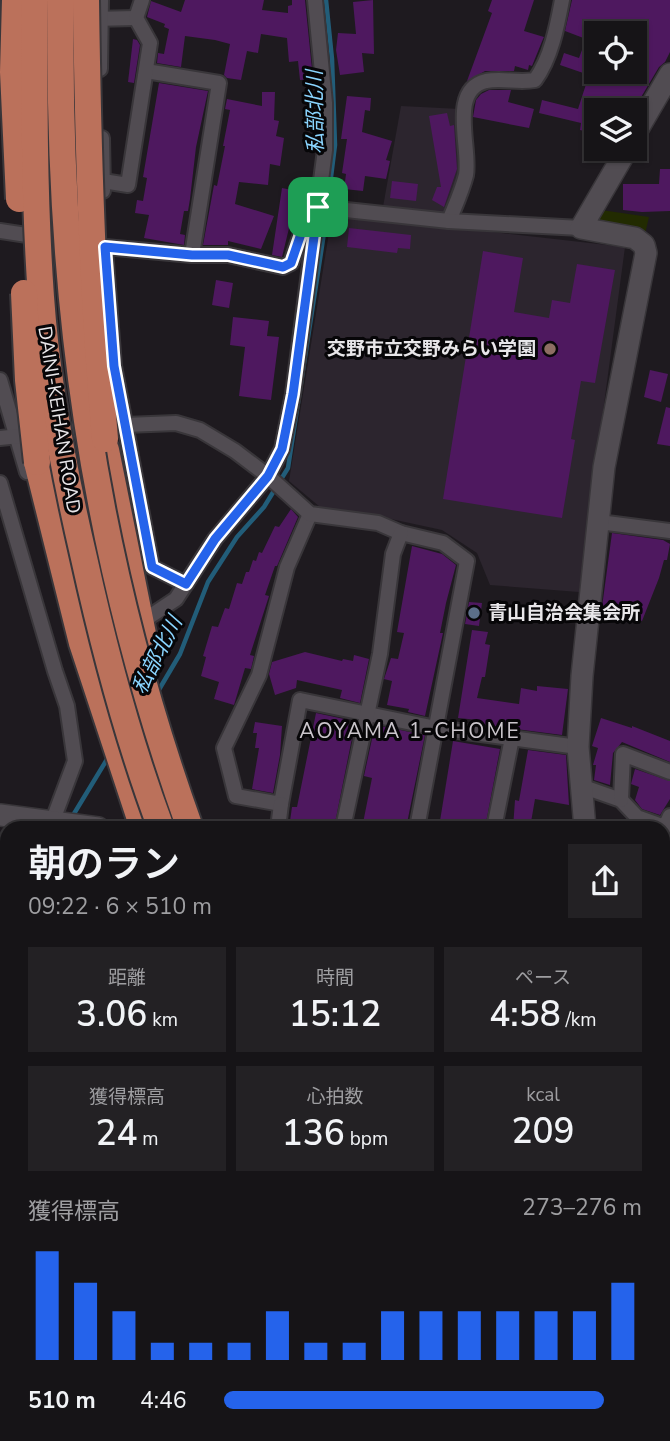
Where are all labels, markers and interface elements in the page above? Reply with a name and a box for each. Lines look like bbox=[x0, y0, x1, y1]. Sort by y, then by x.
map controls bbox=[584, 21, 647, 161]
button: locate bbox=[584, 21, 647, 84]
water label: 私部北川 bbox=[300, 68, 330, 154]
button: layers bbox=[584, 98, 647, 161]
pin bbox=[288, 177, 348, 237]
icon: arrive bbox=[299, 188, 337, 226]
street label: DAINI-KEIHAN ROAD bbox=[31, 324, 87, 516]
place label: 交野市立交野みらい学園 bbox=[327, 336, 536, 362]
marker: 交野市立交野みらい学園 bbox=[542, 341, 558, 357]
place label: 青山自治会集会所 bbox=[488, 600, 640, 626]
marker: 青山自治会集会所 bbox=[466, 605, 482, 621]
water label: 私部北川 bbox=[125, 609, 189, 699]
district label: AOYAMA 1-CHOME bbox=[299, 717, 521, 745]
text: 朝のラン bbox=[28, 839, 180, 890]
button: share bbox=[568, 844, 642, 918]
text: 09:22 · 6 × 510 m bbox=[28, 891, 212, 922]
text: 距離 bbox=[108, 965, 146, 991]
text: 時間 bbox=[316, 965, 354, 991]
text: ペース bbox=[515, 965, 571, 991]
text: 3.06 bbox=[76, 991, 147, 1038]
text: 15:12 bbox=[289, 991, 381, 1038]
text: 4:58 bbox=[489, 991, 561, 1038]
text: km bbox=[147, 1007, 178, 1033]
text: /km bbox=[561, 1007, 597, 1033]
text: kcal bbox=[526, 1082, 560, 1108]
text: 獲得標高 bbox=[89, 1084, 165, 1110]
text: 心拍数 bbox=[306, 1084, 364, 1110]
text: 209 bbox=[511, 1108, 575, 1155]
text: 24 bbox=[95, 1110, 137, 1157]
text: 136 bbox=[282, 1110, 345, 1157]
text: m bbox=[137, 1126, 159, 1152]
text: bpm bbox=[345, 1126, 388, 1152]
text: 273–276 m bbox=[522, 1192, 642, 1223]
text: 獲得標高 bbox=[28, 1196, 120, 1227]
text: 510 m bbox=[28, 1385, 96, 1416]
text: 4:46 bbox=[140, 1385, 187, 1416]

